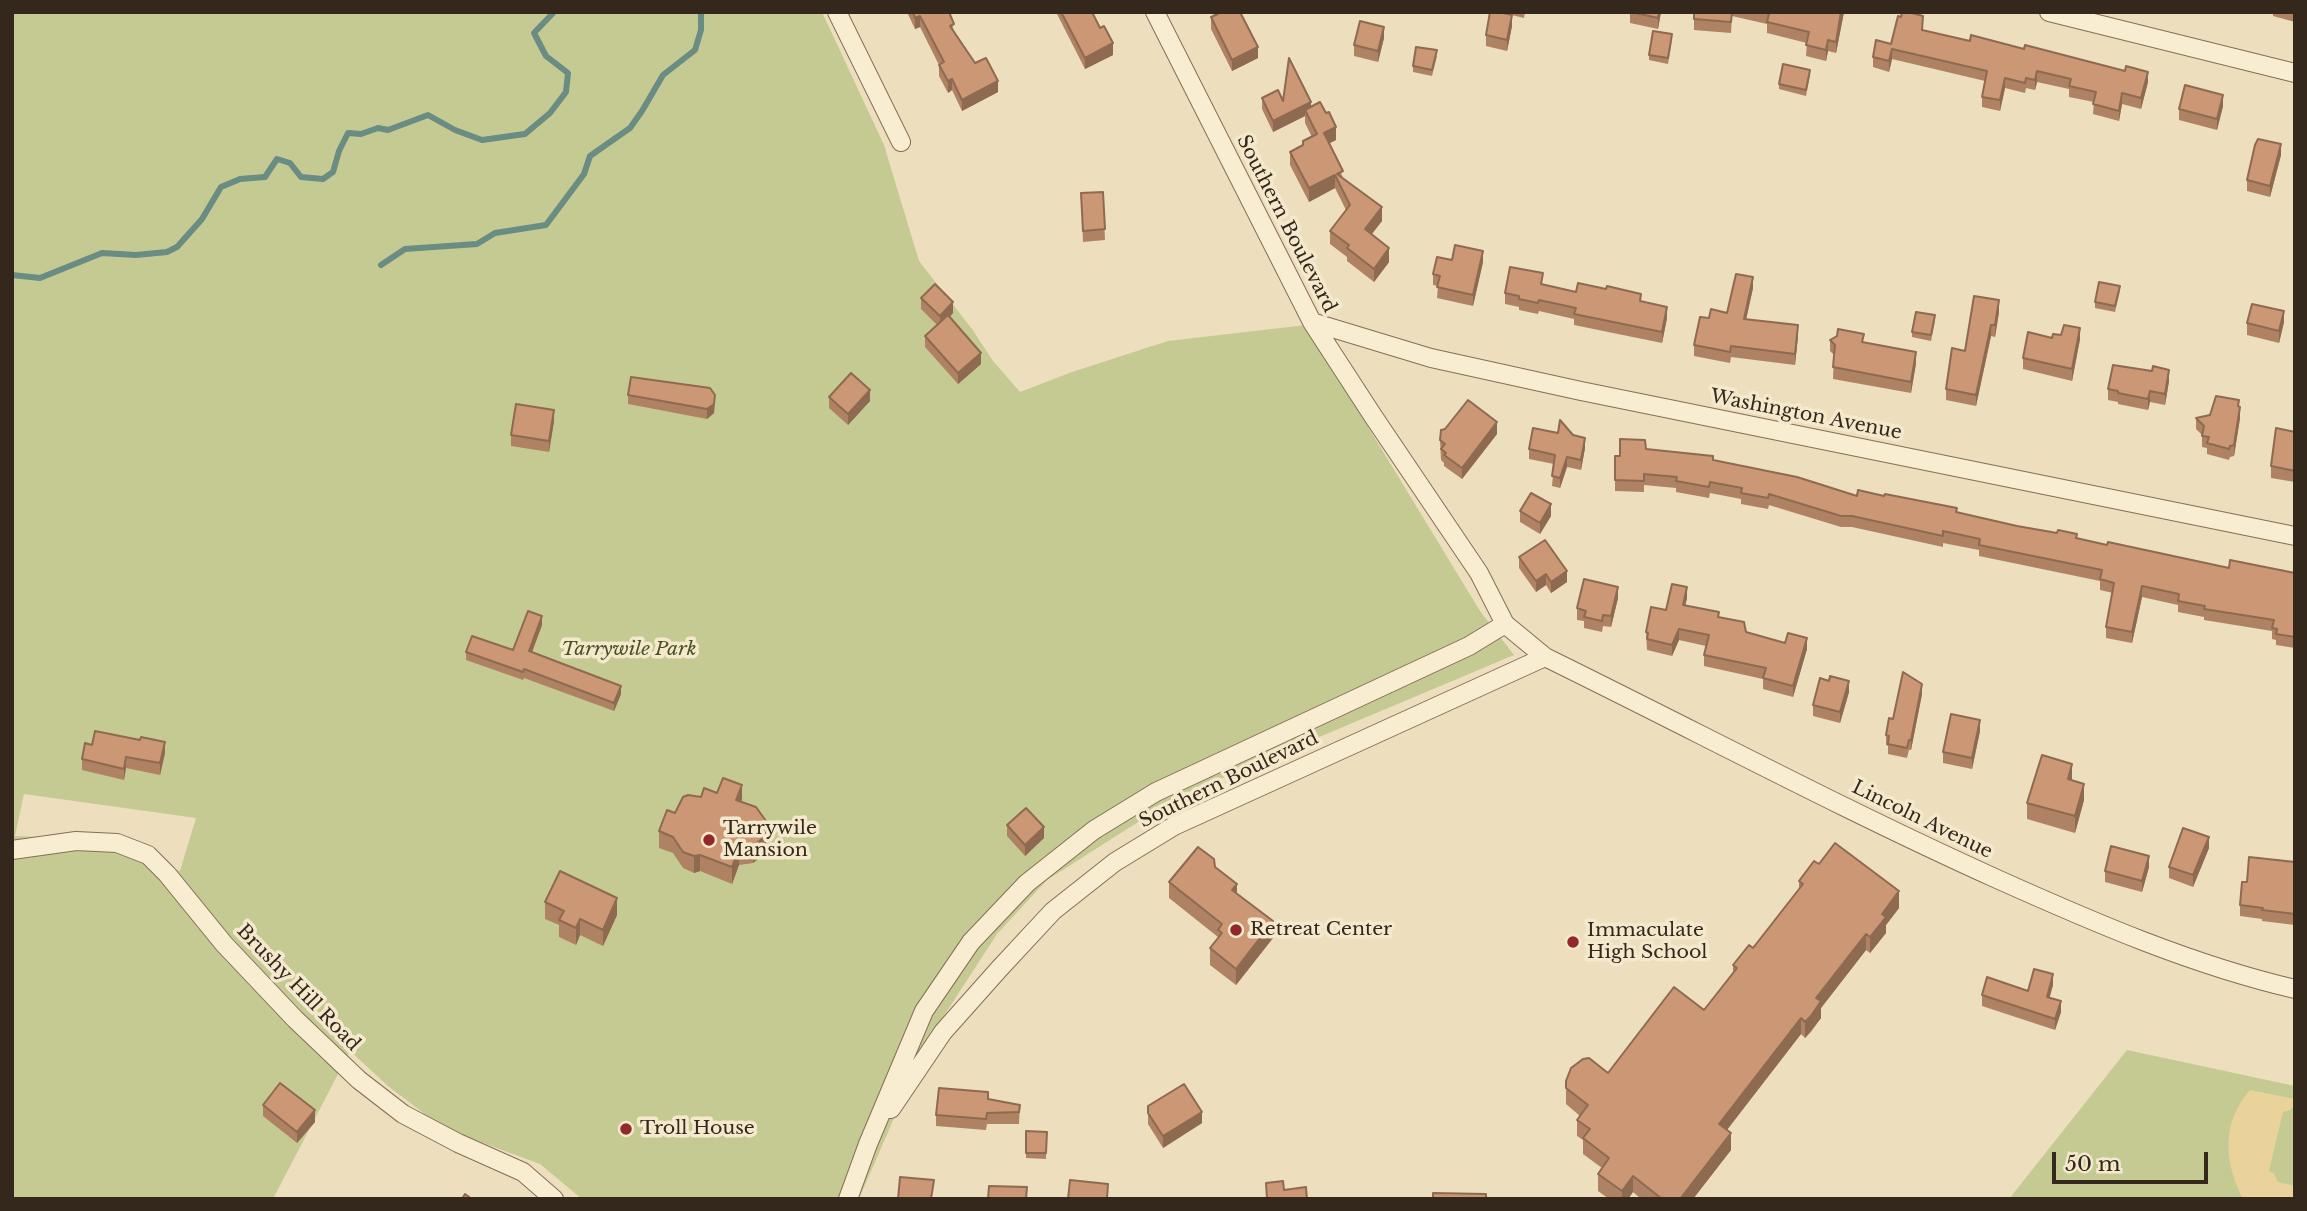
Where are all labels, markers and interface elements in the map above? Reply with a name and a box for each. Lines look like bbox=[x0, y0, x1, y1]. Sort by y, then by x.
street label: Southern Boulevard bbox=[1231, 131, 1341, 317]
street label: Washington Avenue bbox=[1708, 385, 1904, 445]
park label: Tarrywile Park bbox=[562, 639, 696, 661]
street label: Southern Boulevard bbox=[1136, 727, 1322, 833]
street label: Lincoln Avenue bbox=[1848, 776, 1996, 864]
place label: Tarrywile Mansion bbox=[723, 818, 817, 862]
marker: Tarrywile Mansion bbox=[701, 832, 717, 848]
place label: Retreat Center bbox=[1250, 919, 1392, 941]
street label: Brushy Hill Road bbox=[232, 920, 364, 1056]
place label: Immaculate High School bbox=[1587, 920, 1707, 964]
marker: Retreat Center bbox=[1228, 922, 1244, 938]
marker: Immaculate High School bbox=[1565, 934, 1581, 950]
place label: Troll House bbox=[640, 1118, 755, 1140]
marker: Troll House bbox=[618, 1121, 634, 1137]
scale bar bbox=[2055, 1138, 2211, 1182]
text: 50 m bbox=[2065, 1151, 2120, 1177]

